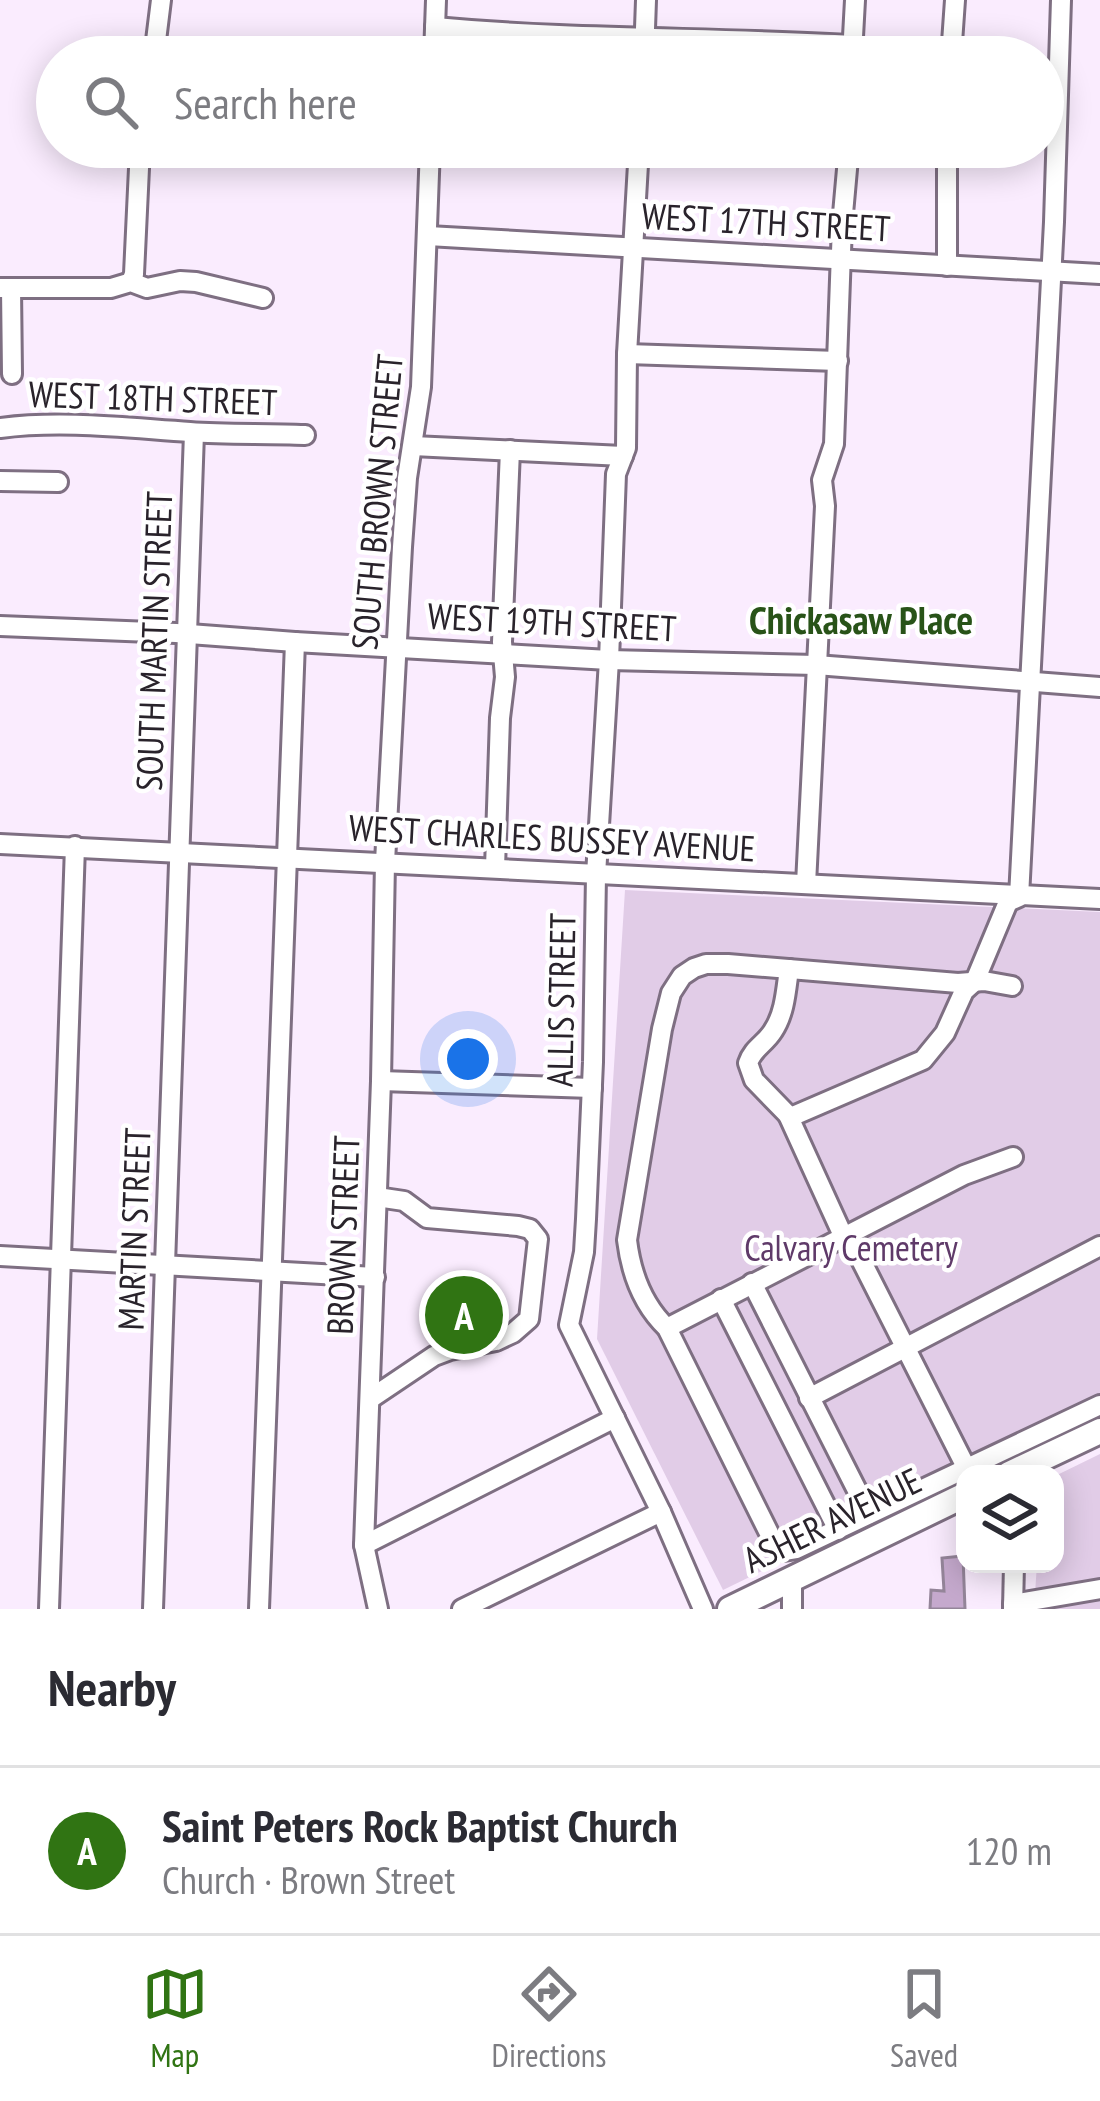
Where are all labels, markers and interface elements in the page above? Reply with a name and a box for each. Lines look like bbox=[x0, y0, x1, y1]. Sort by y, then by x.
search box bbox=[36, 36, 1064, 168]
icon: search bbox=[78, 69, 144, 135]
text: Search here bbox=[174, 73, 357, 131]
street label: WEST 17TH STREET bbox=[641, 192, 891, 251]
street label: SOUTH BROWN STREET bbox=[340, 352, 413, 652]
street label: WEST 18TH STREET bbox=[28, 370, 278, 425]
street label: SOUTH MARTIN STREET bbox=[125, 490, 182, 792]
street label: WEST 19TH STREET bbox=[427, 592, 677, 651]
district label: Chickasaw Place bbox=[749, 594, 973, 645]
street label: WEST CHARLES BUSSEY AVENUE bbox=[348, 803, 756, 872]
street label: ALLIS STREET bbox=[535, 913, 586, 1087]
your location bbox=[438, 1029, 498, 1089]
street label: MARTIN STREET bbox=[106, 1127, 161, 1331]
street label: BROWN STREET bbox=[316, 1135, 369, 1335]
park label: Calvary Cemetery bbox=[744, 1224, 958, 1271]
pin: A bbox=[425, 1270, 503, 1360]
street label: ASHER AVENUE bbox=[735, 1456, 929, 1583]
map controls bbox=[956, 1465, 1064, 1573]
button: layers bbox=[956, 1465, 1064, 1573]
text: Nearby bbox=[48, 1654, 176, 1720]
text: Saint Peters Rock Baptist Church bbox=[162, 1796, 678, 1854]
text: A bbox=[77, 1825, 97, 1876]
text: 120 m bbox=[966, 1825, 1052, 1876]
text: Church · Brown Street bbox=[162, 1854, 455, 1905]
tab: Map bbox=[142, 1961, 208, 2076]
tab: Directions bbox=[492, 1961, 606, 2076]
tab: Saved bbox=[890, 1961, 958, 2076]

